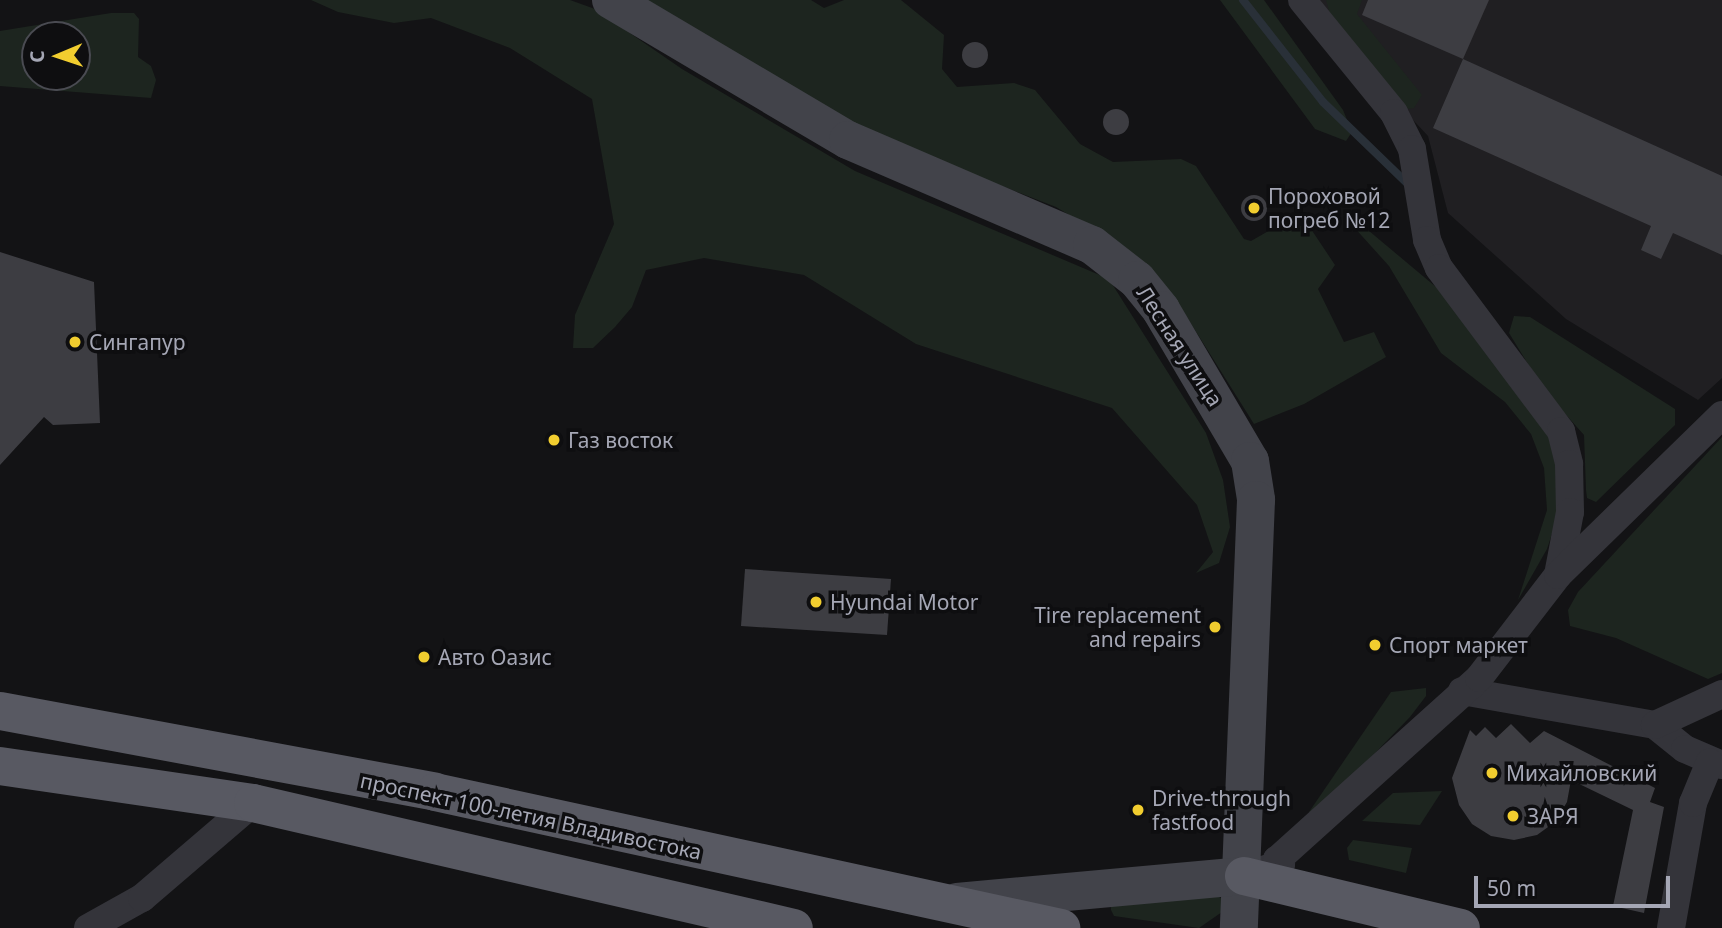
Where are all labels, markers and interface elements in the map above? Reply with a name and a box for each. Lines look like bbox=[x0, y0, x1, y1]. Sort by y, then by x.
north arrow bbox=[21, 21, 91, 91]
text: С bbox=[24, 50, 50, 63]
place label: Пороховой погреб №12 bbox=[1268, 183, 1390, 233]
marker: Пороховой погреб №12 bbox=[1246, 200, 1262, 216]
street label: Лесная улица bbox=[1132, 281, 1228, 411]
place label: Сингапур bbox=[89, 329, 185, 355]
marker: Сингапур bbox=[67, 334, 83, 350]
place label: Газ восток bbox=[568, 427, 673, 453]
marker: Газ восток bbox=[546, 432, 562, 448]
place label: Hyundai Motor bbox=[830, 589, 979, 615]
marker: Hyundai Motor bbox=[808, 594, 824, 610]
place label: Tire replacement and repairs bbox=[1034, 602, 1201, 652]
marker: Tire replacement and repairs bbox=[1207, 619, 1223, 635]
place label: Спорт маркет bbox=[1389, 632, 1528, 658]
marker: Спорт маркет bbox=[1367, 637, 1383, 653]
place label: Авто Оазис bbox=[438, 644, 552, 670]
marker: Авто Оазис bbox=[416, 649, 432, 665]
place label: Михайловский bbox=[1506, 760, 1657, 786]
marker: Михайловский bbox=[1484, 765, 1500, 781]
street label: проспект 100-летия Владивостока bbox=[358, 767, 704, 865]
place label: Drive-through fastfood bbox=[1152, 785, 1291, 835]
marker: Drive-through fastfood bbox=[1130, 802, 1146, 818]
place label: ЗАРЯ bbox=[1527, 803, 1579, 829]
marker: ЗАРЯ bbox=[1505, 808, 1521, 824]
scale bar bbox=[1477, 862, 1673, 906]
text: 50 m bbox=[1487, 874, 1536, 902]

